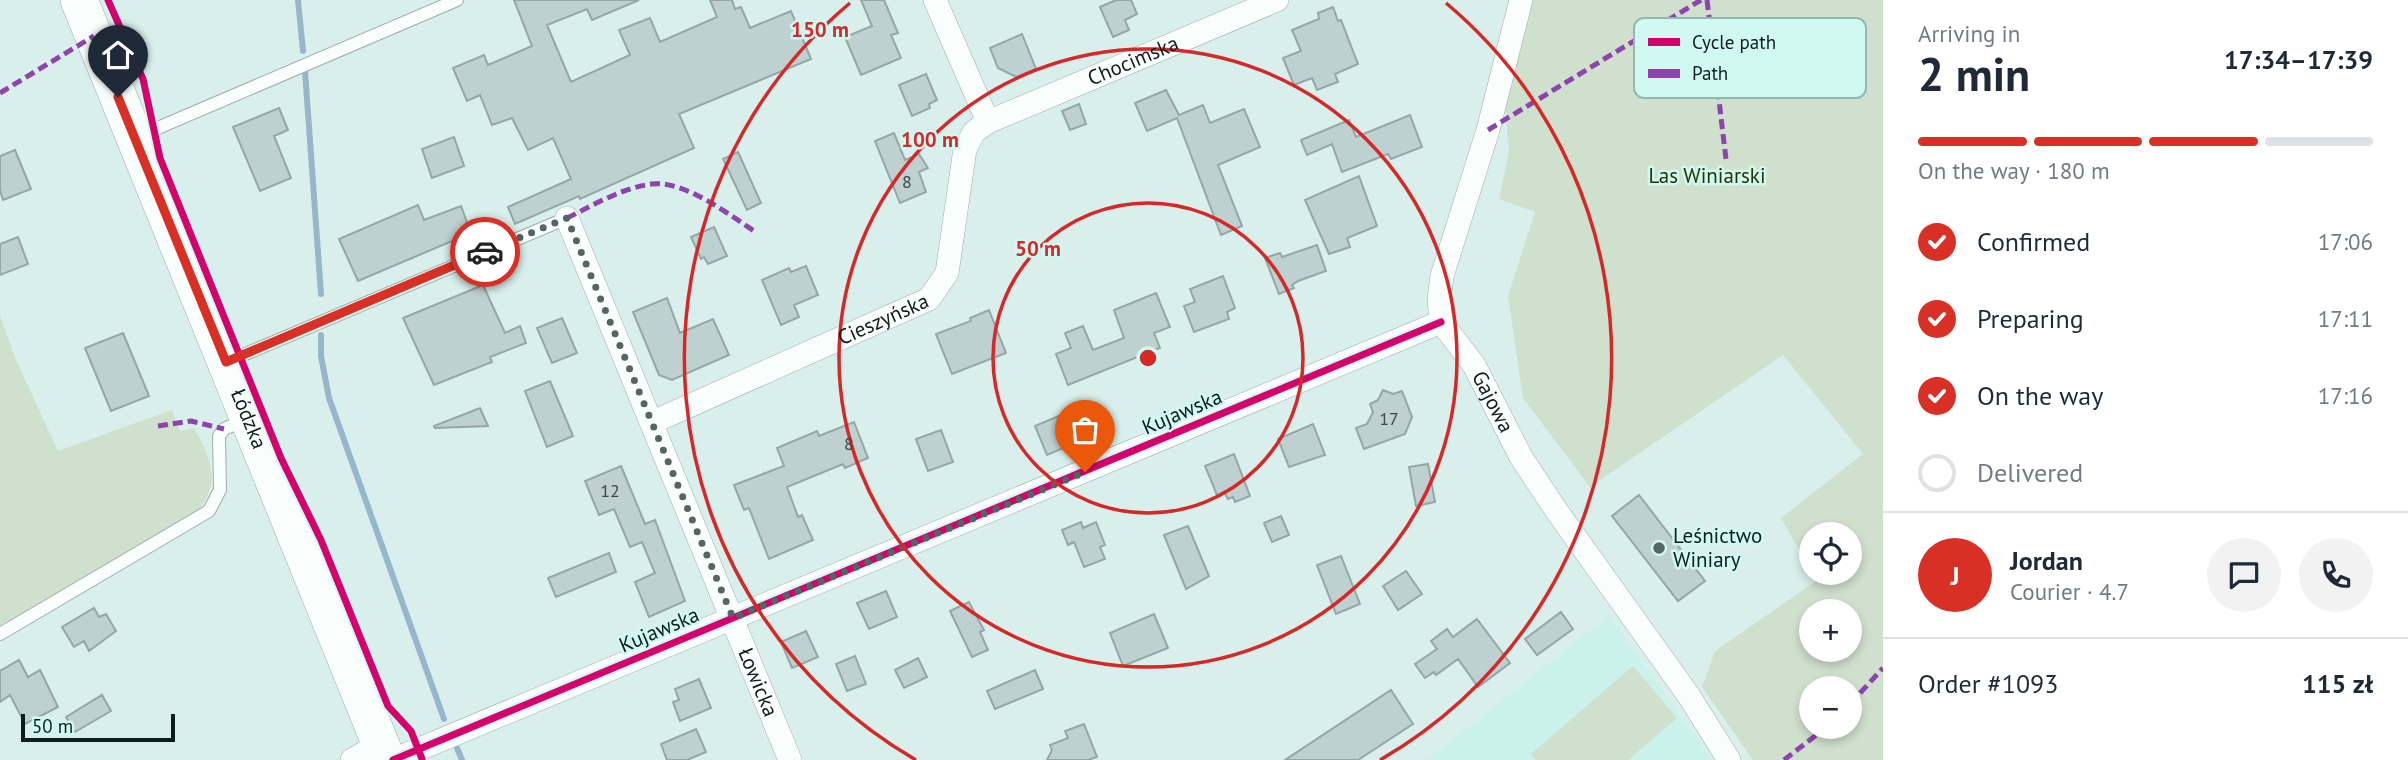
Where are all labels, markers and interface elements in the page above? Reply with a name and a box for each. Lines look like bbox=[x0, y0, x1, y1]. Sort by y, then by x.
text: 150 m bbox=[791, 16, 849, 43]
legend bbox=[1634, 18, 1866, 98]
text: Arriving in bbox=[1918, 19, 2020, 48]
pin bbox=[88, 25, 148, 97]
street label: Chocimska bbox=[1083, 29, 1182, 91]
text: Cycle path bbox=[1692, 30, 1776, 54]
icon: home bbox=[99, 36, 137, 74]
text: 17:34–17:39 bbox=[2224, 43, 2373, 76]
text: 2 min bbox=[1918, 44, 2030, 104]
text: Path bbox=[1692, 61, 1728, 85]
text: 100 m bbox=[901, 126, 959, 153]
text: On the way · 180 m bbox=[1918, 156, 2110, 185]
park label: Las Winiarski bbox=[1648, 162, 1766, 189]
house number: 8 bbox=[902, 170, 912, 193]
courier bbox=[450, 217, 520, 287]
icon: check bbox=[1918, 223, 1956, 261]
text: Confirmed bbox=[1977, 225, 2090, 258]
text: 17:06 bbox=[2318, 227, 2373, 256]
icon: car bbox=[466, 233, 504, 271]
text: 50 m bbox=[1015, 235, 1061, 262]
street label: Cieszyńska bbox=[833, 287, 933, 351]
icon: check bbox=[1918, 300, 1956, 338]
text: Preparing bbox=[1977, 302, 2084, 335]
text: 17:11 bbox=[2318, 304, 2373, 333]
centre of rings bbox=[1136, 346, 1160, 370]
street label: Gajowa bbox=[1466, 366, 1520, 437]
icon: check bbox=[1918, 377, 1956, 415]
text: On the way bbox=[1977, 379, 2103, 412]
text: 17:16 bbox=[2318, 381, 2373, 410]
street label: Kujawska bbox=[1138, 383, 1226, 440]
street label: Łódzka bbox=[225, 385, 273, 453]
pin bbox=[1055, 400, 1115, 472]
house number: 17 bbox=[1379, 407, 1399, 430]
icon: bag bbox=[1066, 411, 1104, 449]
house number: 8 bbox=[844, 432, 854, 455]
text: Delivered bbox=[1977, 456, 2083, 489]
house number: 12 bbox=[600, 479, 620, 502]
place label: Leśnictwo Winiary bbox=[1673, 522, 1762, 573]
map controls bbox=[1799, 522, 1862, 739]
button: locate bbox=[1799, 522, 1862, 585]
button: chat bbox=[2207, 538, 2281, 612]
button: phone bbox=[2299, 538, 2373, 612]
marker: Leśnictwo Winiary bbox=[1651, 540, 1667, 556]
text: Jordan bbox=[2010, 544, 2083, 577]
text: J bbox=[1951, 559, 1959, 592]
text: Courier · 4.7 bbox=[2010, 577, 2129, 606]
button: + bbox=[1799, 599, 1862, 662]
street label: Kujawska bbox=[615, 601, 703, 658]
street label: Łowicka bbox=[732, 644, 785, 720]
text: Order #1093 bbox=[1918, 667, 2058, 700]
text: 115 zł bbox=[2302, 667, 2373, 700]
button: − bbox=[1799, 676, 1862, 739]
scale bar bbox=[21, 711, 175, 743]
text: 50 m bbox=[32, 714, 73, 738]

